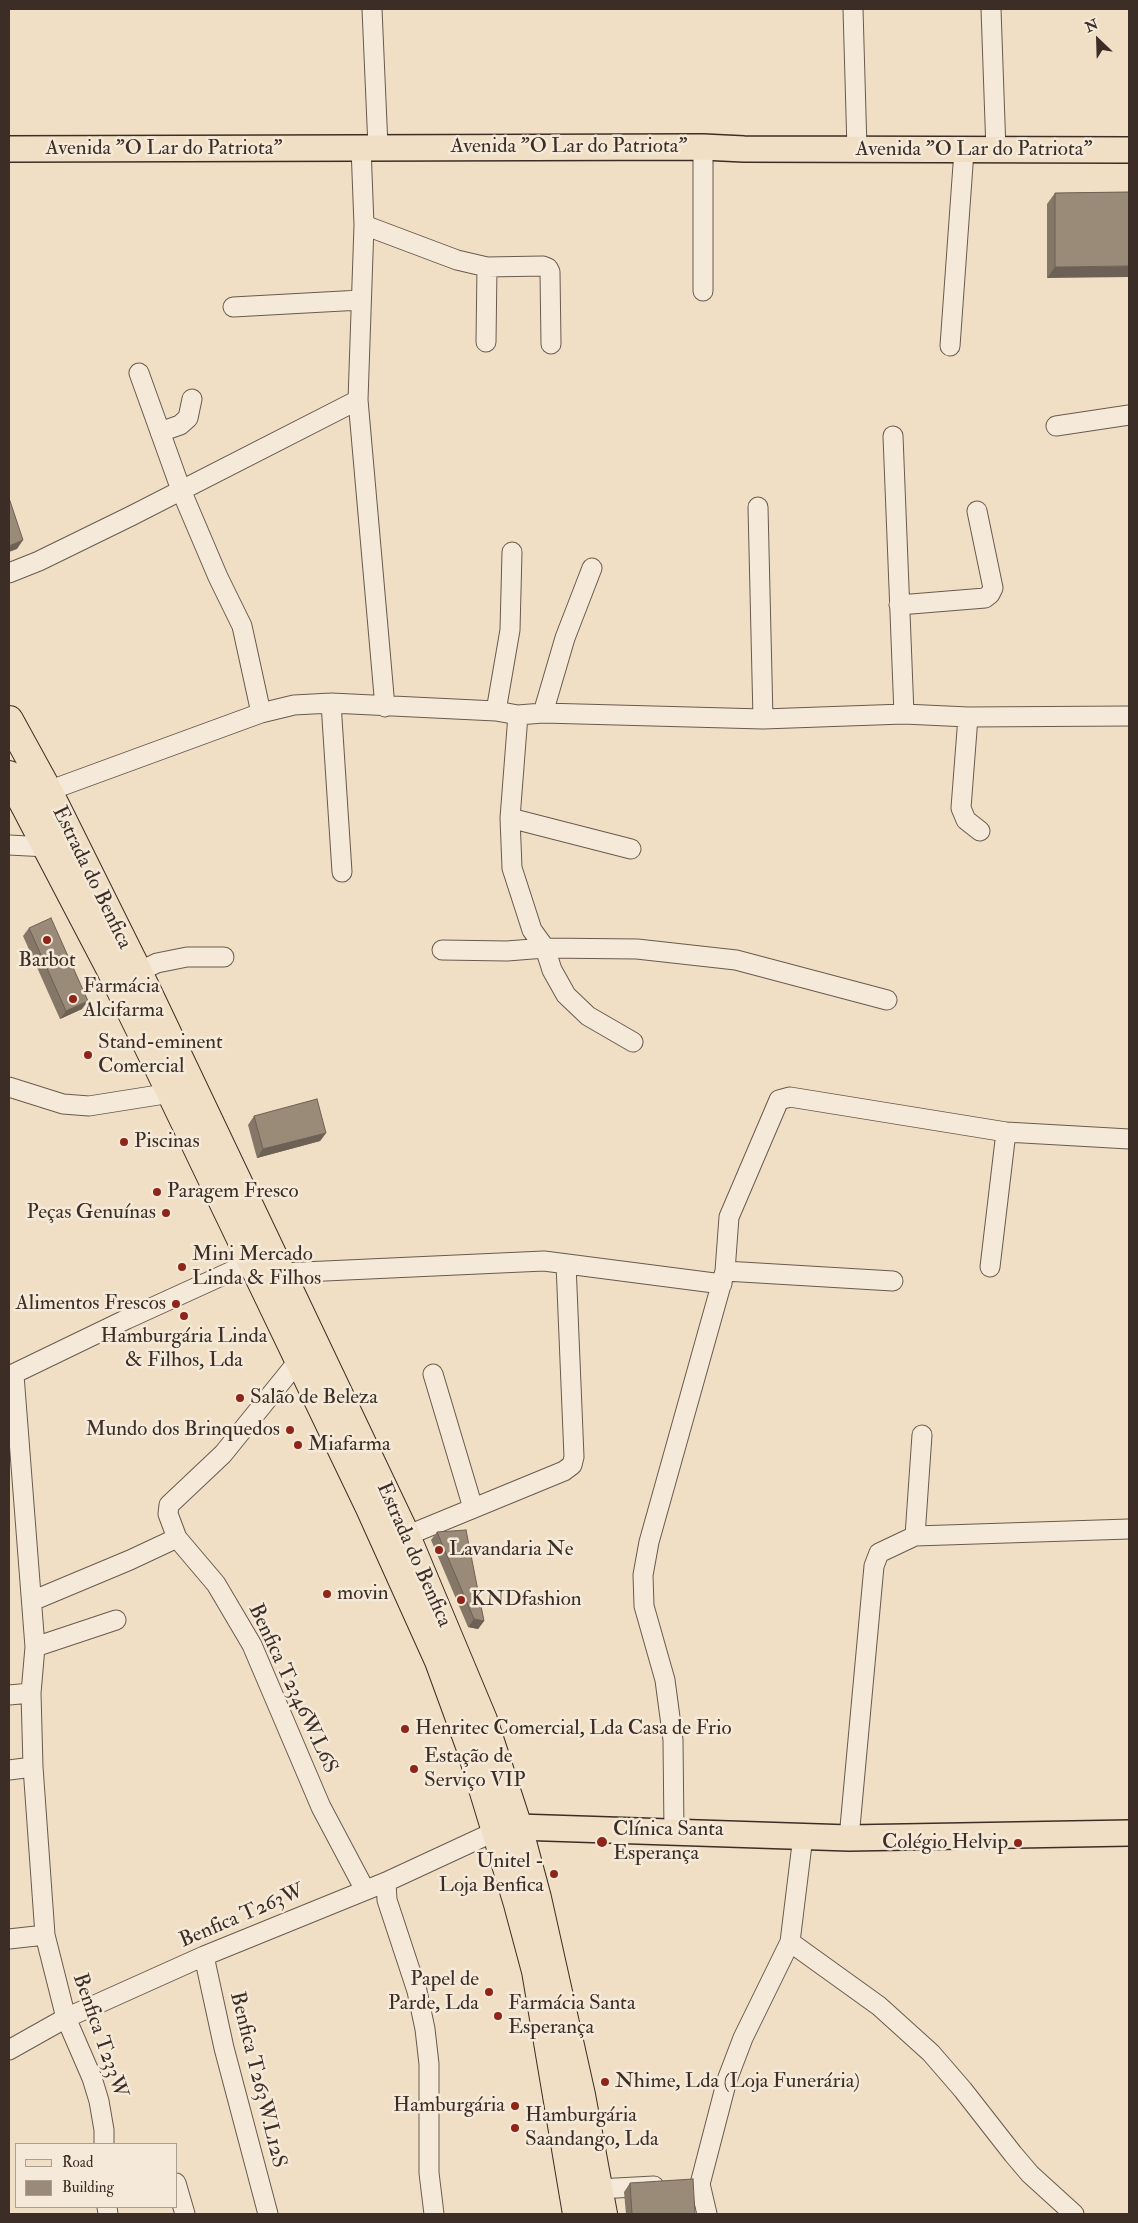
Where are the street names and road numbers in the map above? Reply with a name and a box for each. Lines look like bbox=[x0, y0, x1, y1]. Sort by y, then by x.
street label: Avenida "O Lar do Patriota" bbox=[450, 134, 688, 160]
street label: Avenida "O Lar do Patriota" bbox=[45, 136, 283, 162]
street label: Avenida "O Lar do Patriota" bbox=[855, 137, 1093, 163]
street label: Estrada do Benfica bbox=[46, 802, 136, 954]
street label: Estrada do Benfica bbox=[370, 1479, 456, 1631]
street label: Benfica T2346W.L6S bbox=[242, 1600, 342, 1778]
street label: Benfica T263W bbox=[176, 1879, 308, 1955]
street label: Benfica T233W bbox=[66, 1970, 132, 2102]
street label: Benfica T263W.L12S bbox=[223, 1989, 291, 2171]

